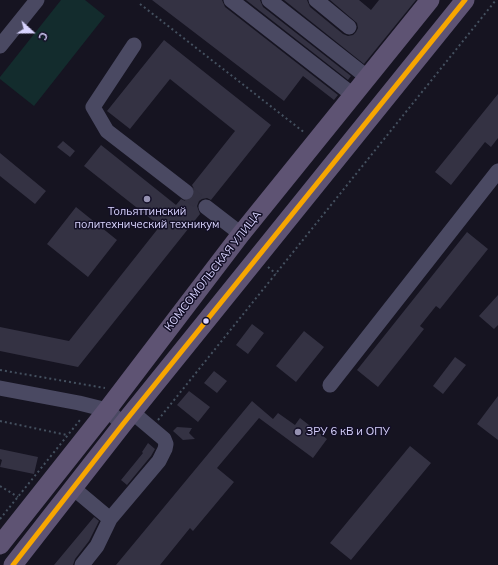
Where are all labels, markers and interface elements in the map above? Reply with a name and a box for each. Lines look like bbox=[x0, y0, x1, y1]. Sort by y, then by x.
north arrow bbox=[12, 12, 52, 52]
text: С bbox=[35, 30, 51, 42]
marker: Тольяттинский политехнический техникум bbox=[142, 194, 152, 204]
place label: Тольяттинский политехнический техникум bbox=[75, 205, 219, 231]
street label: КОМСОМОЛЬСКАЯ УЛИЦА bbox=[162, 208, 264, 334]
unlabelled marker bbox=[201, 316, 211, 326]
place label: ЗРУ 6 кВ и ОПУ bbox=[306, 425, 390, 439]
marker: ЗРУ 6 кВ и ОПУ bbox=[293, 427, 303, 437]

